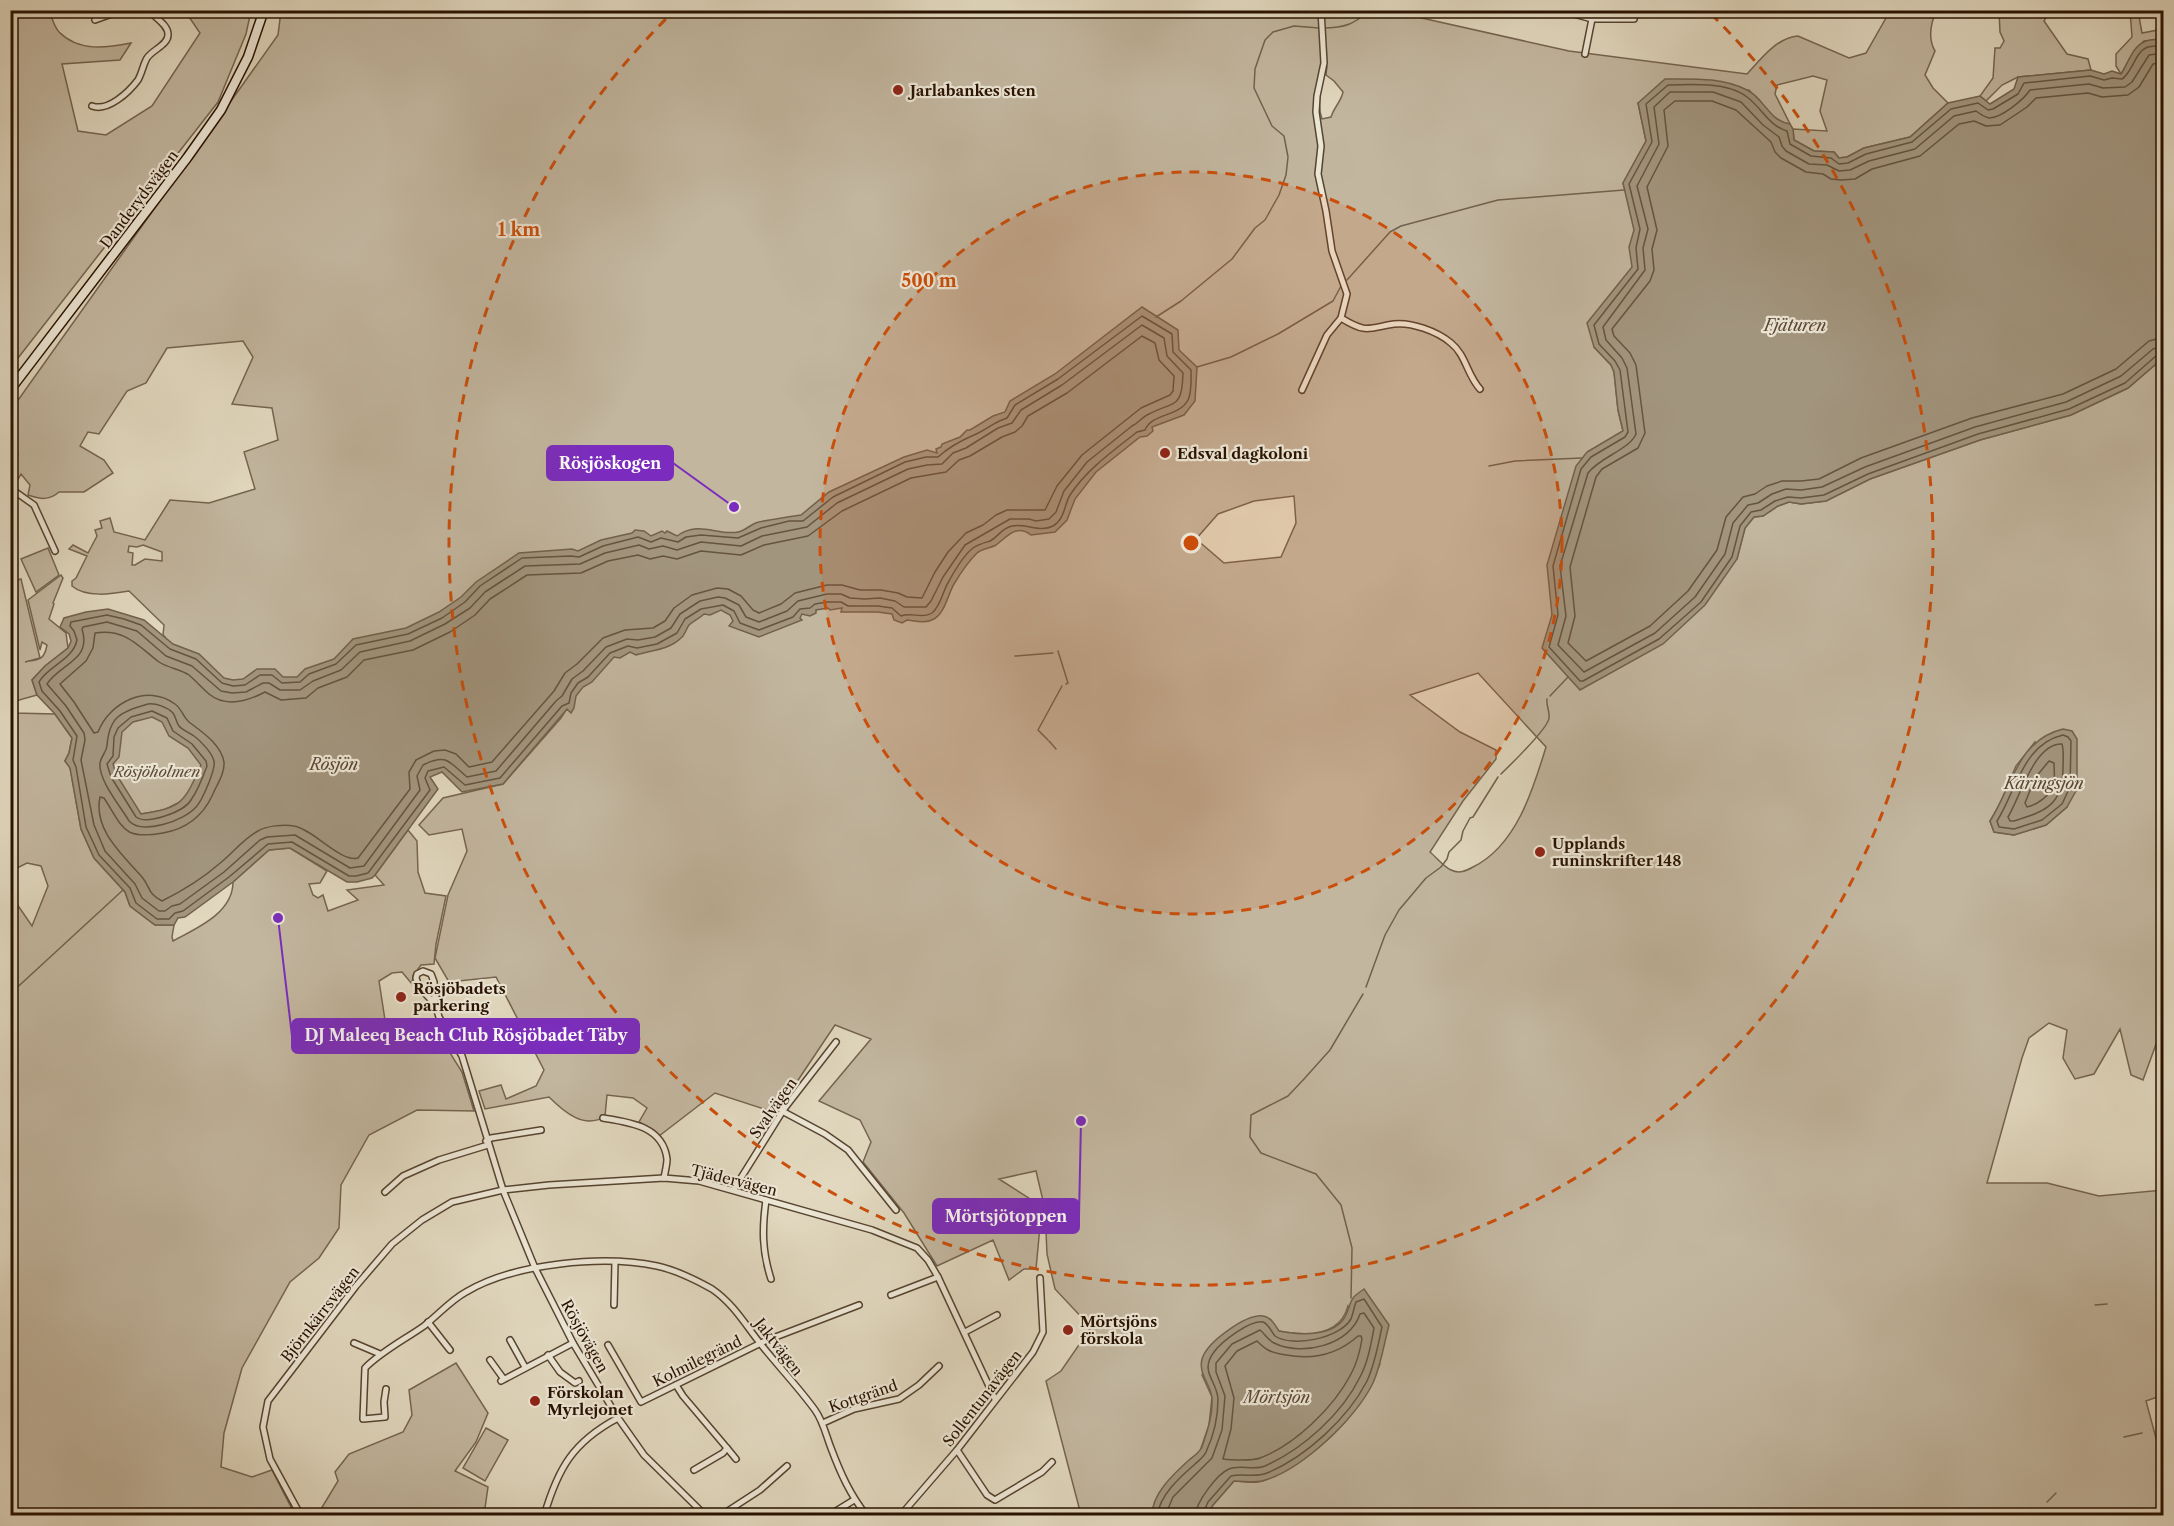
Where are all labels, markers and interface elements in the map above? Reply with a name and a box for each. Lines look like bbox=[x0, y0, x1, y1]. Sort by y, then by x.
place label: Jarlabankes sten bbox=[907, 81, 1036, 100]
marker: Jarlabankes sten bbox=[891, 83, 905, 97]
street label: Danderydsvägen bbox=[96, 146, 182, 252]
text: 1 km bbox=[498, 219, 540, 241]
text: 500 m bbox=[901, 270, 957, 292]
water label: Fjäturen bbox=[1762, 315, 1826, 335]
place label: Edsval dagkoloni bbox=[1177, 444, 1309, 463]
callout: Rösjöskogen bbox=[547, 446, 673, 480]
marker: Edsval dagkoloni bbox=[1158, 446, 1172, 460]
text: Rösjöskogen bbox=[559, 453, 661, 473]
centre of rings bbox=[1181, 533, 1201, 553]
water label: Rösjön bbox=[308, 754, 358, 774]
park label: Rösjöholmen bbox=[113, 762, 200, 781]
water label: Käringsjön bbox=[2002, 773, 2084, 793]
place label: Upplands runinskrifter 148 bbox=[1552, 834, 1681, 870]
marker: Upplands runinskrifter 148 bbox=[1533, 845, 1547, 859]
place label: Rösjöbadets parkering bbox=[413, 979, 506, 1015]
marker: Rösjöbadets parkering bbox=[394, 990, 408, 1004]
callout: DJ Maleeq Beach Club Rösjöbadet Täby bbox=[292, 1019, 639, 1053]
text: DJ Maleeq Beach Club Rösjöbadet Täby bbox=[304, 1025, 629, 1045]
street label: Svalvägen bbox=[745, 1073, 801, 1142]
street label: Tjädervägen bbox=[689, 1160, 780, 1200]
callout: Mörtsjötoppen bbox=[933, 1199, 1079, 1233]
text: Mörtsjötoppen bbox=[945, 1206, 1067, 1226]
street label: Björnkärrsvägen bbox=[277, 1262, 364, 1366]
street label: Rösjövägen bbox=[557, 1296, 613, 1376]
place label: Mörtsjöns förskola bbox=[1080, 1312, 1157, 1348]
street label: Jaktvägen bbox=[749, 1313, 808, 1380]
marker: Mörtsjöns förskola bbox=[1061, 1323, 1075, 1337]
street label: Kolmilegränd bbox=[649, 1331, 745, 1391]
street label: Sollentunavägen bbox=[938, 1345, 1026, 1450]
street label: Kottgränd bbox=[826, 1375, 900, 1417]
place label: Förskolan Myrlejonet bbox=[547, 1383, 633, 1419]
water label: Mörtsjön bbox=[1242, 1387, 1310, 1407]
marker: Förskolan Myrlejonet bbox=[528, 1394, 542, 1408]

